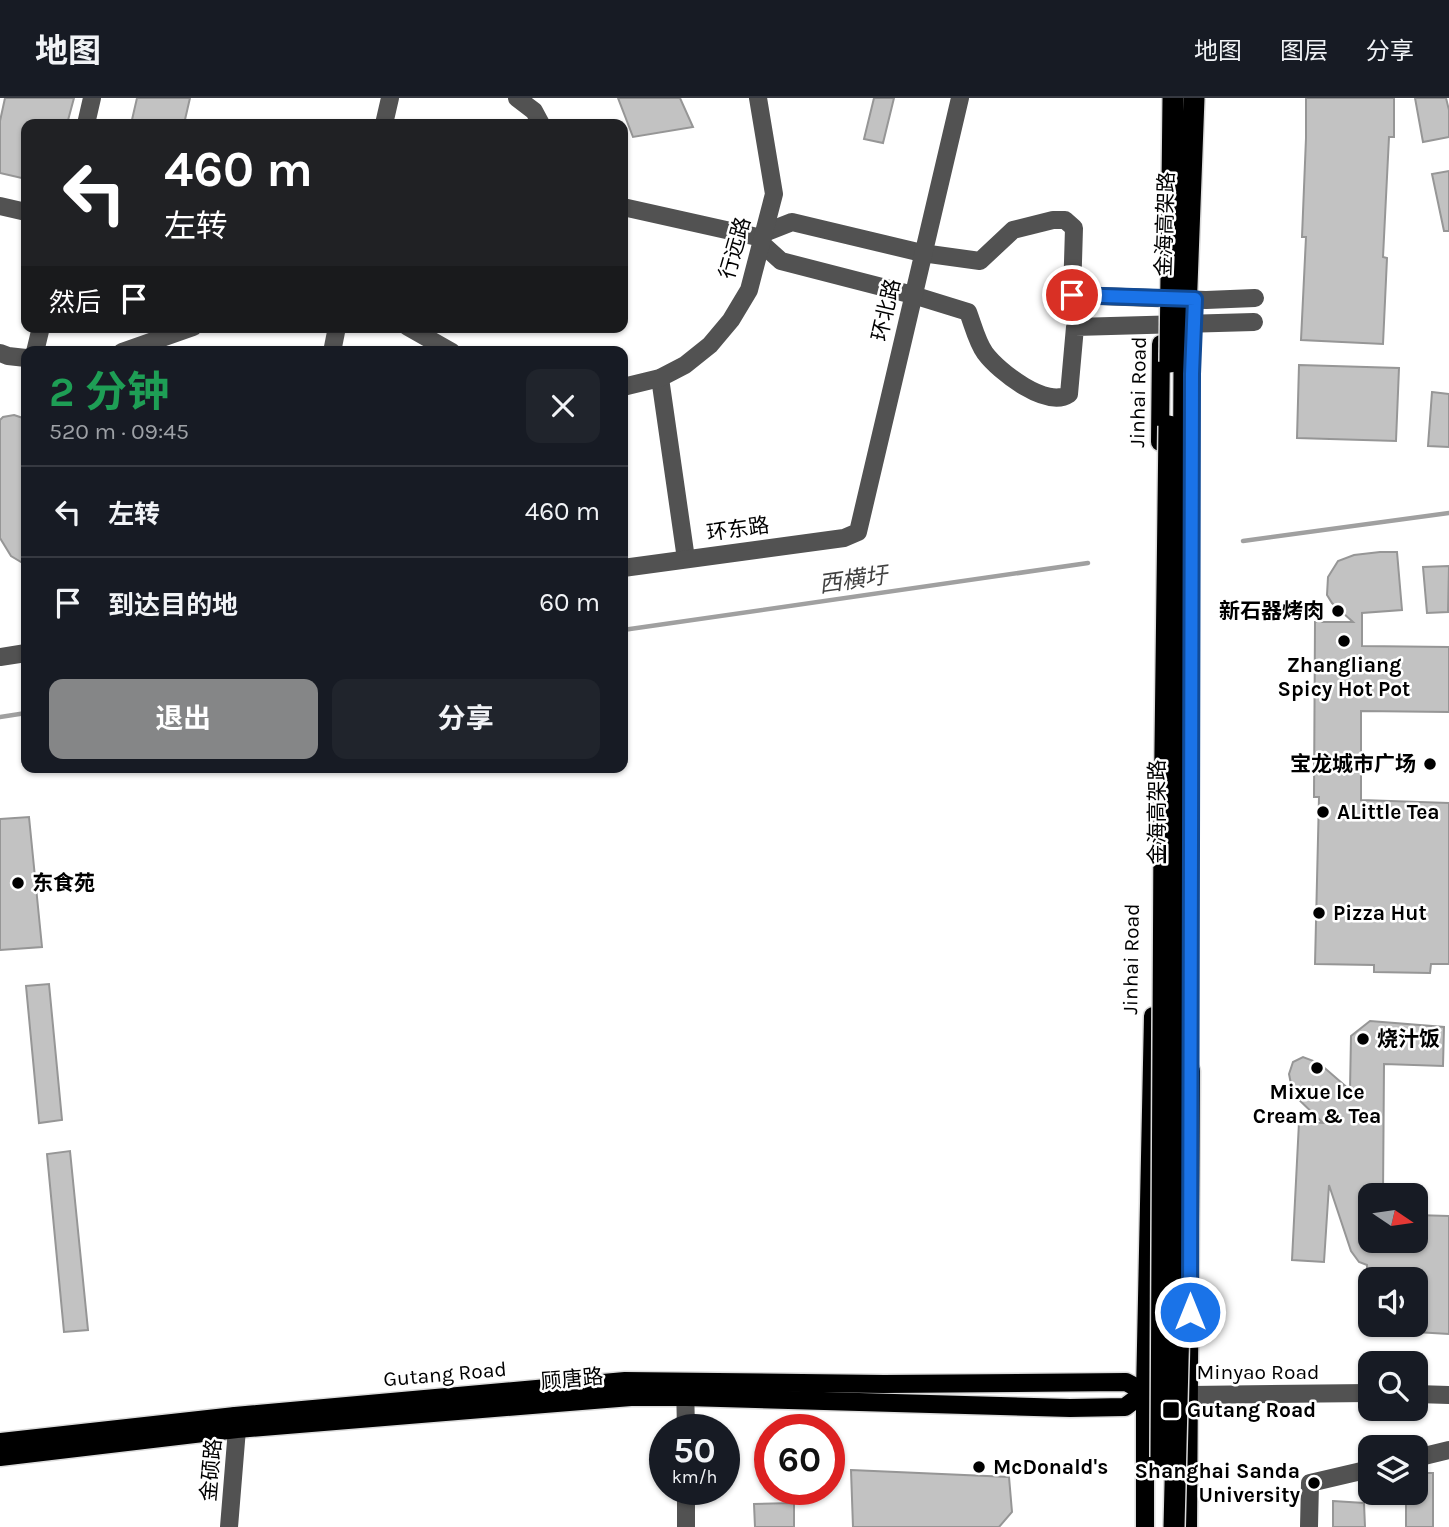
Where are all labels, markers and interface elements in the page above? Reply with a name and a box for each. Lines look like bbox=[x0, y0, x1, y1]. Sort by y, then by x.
text: 地图 bbox=[35, 32, 101, 70]
text: 地图 bbox=[1194, 37, 1242, 65]
text: 图层 bbox=[1280, 37, 1328, 65]
text: 分享 bbox=[1366, 37, 1414, 65]
text: 460 m bbox=[164, 141, 313, 198]
icon: left bbox=[49, 147, 140, 238]
street label: 金海高架路 bbox=[1151, 171, 1179, 277]
text: 左转 bbox=[164, 208, 228, 245]
street label: 行远路 bbox=[715, 214, 755, 282]
pin bbox=[1042, 265, 1102, 325]
icon: arrive bbox=[1053, 276, 1091, 314]
street label: 环北路 bbox=[867, 277, 905, 343]
icon: arrive bbox=[115, 280, 153, 318]
text: 然后 bbox=[49, 287, 101, 318]
street label: Jinhai Road bbox=[1125, 336, 1151, 448]
text: 2 分钟 bbox=[49, 367, 169, 417]
button: close bbox=[526, 369, 600, 443]
text: 520 m · 09:45 bbox=[49, 418, 189, 445]
icon: left bbox=[49, 493, 87, 531]
text: 460 m bbox=[525, 496, 600, 527]
text: 左转 bbox=[108, 499, 160, 530]
street label: 环东路 bbox=[705, 513, 771, 545]
water label: 西横圩 bbox=[817, 561, 892, 598]
icon: arrive bbox=[49, 584, 87, 622]
text: 60 m bbox=[539, 587, 600, 618]
text: 到达目的地 bbox=[108, 590, 238, 621]
place label: 新石器烤肉 bbox=[1219, 599, 1324, 623]
marker: 新石器烤肉 bbox=[1330, 603, 1346, 619]
marker: Zhangliang Spicy Hot Pot bbox=[1336, 633, 1352, 649]
place label: Zhangliang Spicy Hot Pot bbox=[1278, 653, 1410, 701]
button: 退出 bbox=[49, 679, 318, 759]
button: 分享 bbox=[332, 679, 600, 759]
place label: 宝龙城市广场 bbox=[1290, 752, 1416, 776]
marker: 宝龙城市广场 bbox=[1422, 756, 1438, 772]
street label: 金海高架路 bbox=[1145, 760, 1169, 865]
place label: ALittle Tea bbox=[1337, 800, 1440, 824]
marker: ALittle Tea bbox=[1315, 804, 1331, 820]
place label: 东食苑 bbox=[32, 871, 95, 895]
marker: 东食苑 bbox=[10, 875, 26, 891]
place label: Pizza Hut bbox=[1333, 901, 1427, 925]
street label: Jinhai Road bbox=[1118, 903, 1144, 1015]
marker: Pizza Hut bbox=[1311, 905, 1327, 921]
place label: 烧汁饭 bbox=[1377, 1027, 1440, 1051]
marker: 烧汁饭 bbox=[1355, 1031, 1371, 1047]
marker: Mixue Ice Cream & Tea bbox=[1309, 1060, 1325, 1076]
place label: Mixue Ice Cream & Tea bbox=[1253, 1080, 1381, 1128]
north arrow bbox=[1358, 1183, 1428, 1253]
map controls bbox=[1358, 1183, 1428, 1505]
button: sound bbox=[1358, 1267, 1428, 1337]
position arrow bbox=[1153, 1275, 1227, 1349]
button: search bbox=[1358, 1351, 1428, 1421]
street label: Gutang Road bbox=[382, 1357, 508, 1391]
street label: Minyao Road bbox=[1197, 1360, 1319, 1384]
street label: 顾唐路 bbox=[540, 1364, 604, 1394]
place label: Gutang Road bbox=[1187, 1398, 1316, 1422]
marker: Gutang Road bbox=[1161, 1400, 1181, 1420]
speed limit sign: 60 bbox=[754, 1414, 845, 1505]
text: 50 bbox=[673, 1430, 716, 1471]
button: layers bbox=[1358, 1435, 1428, 1505]
street label: 金硕路 bbox=[196, 1438, 226, 1502]
place label: McDonald's bbox=[993, 1455, 1108, 1479]
marker: McDonald's bbox=[971, 1459, 987, 1475]
place label: Shanghai Sanda University bbox=[1134, 1459, 1300, 1507]
text: km/h bbox=[672, 1466, 717, 1488]
marker: Shanghai Sanda University bbox=[1306, 1475, 1322, 1491]

